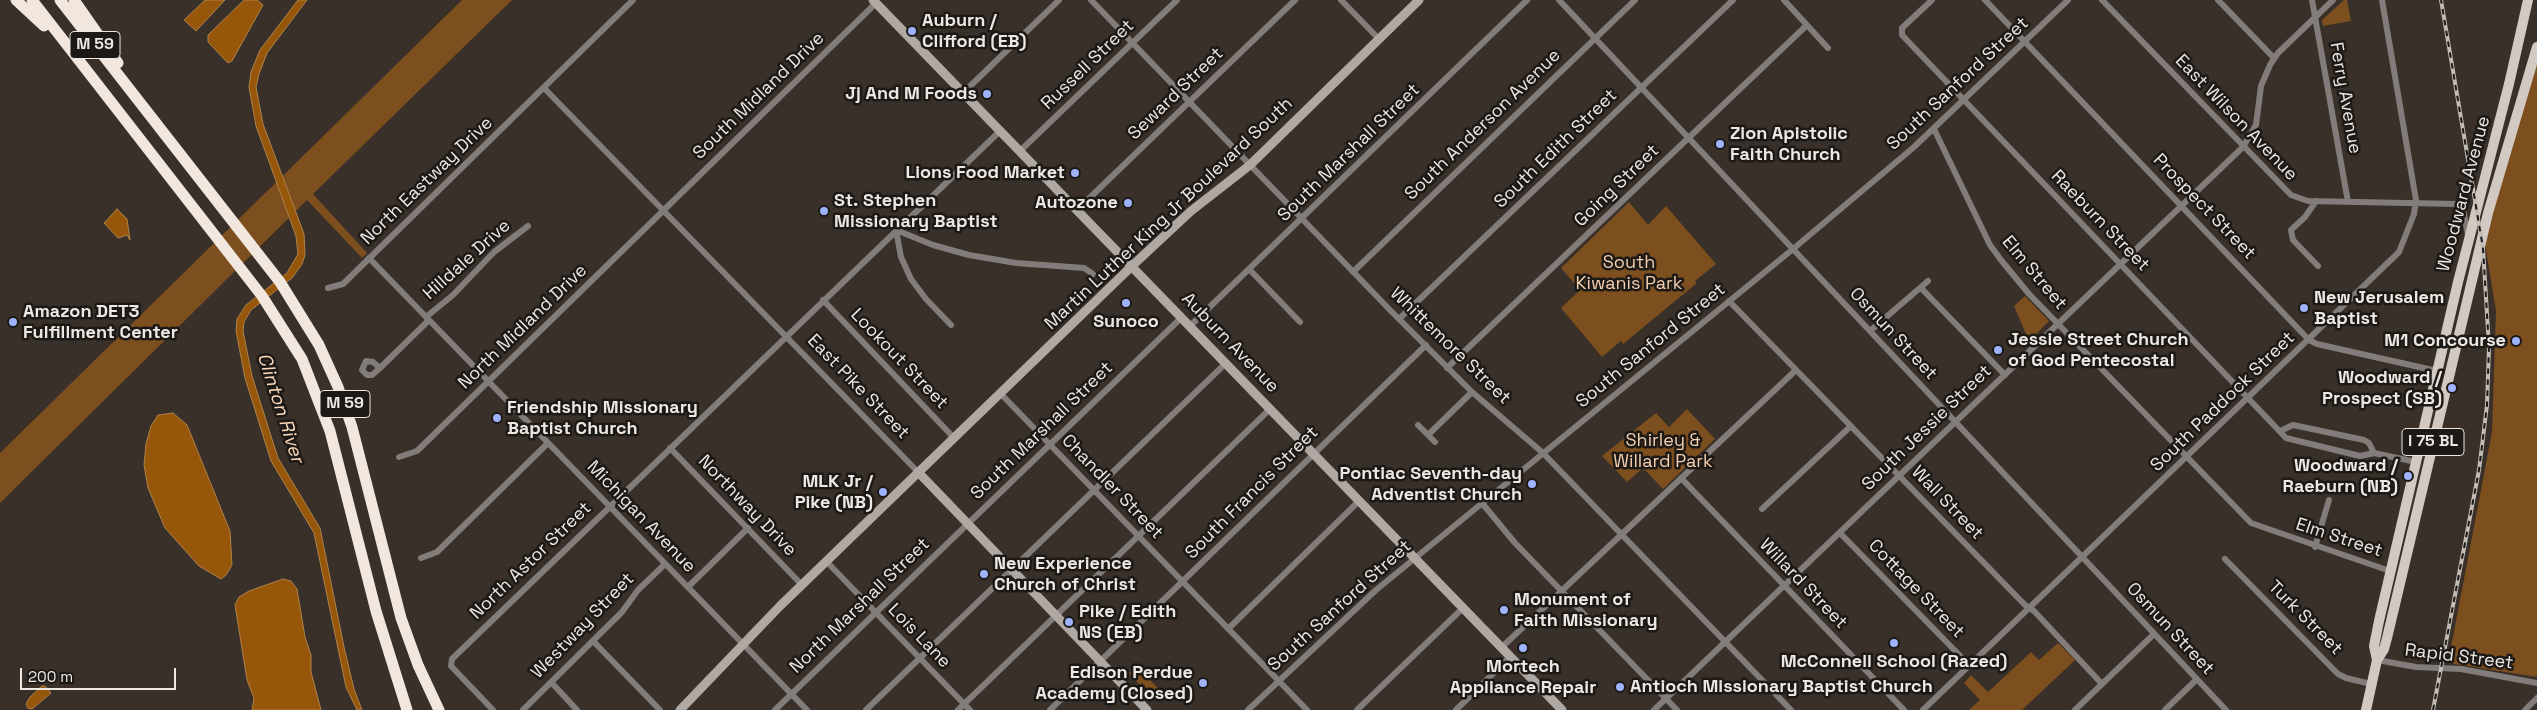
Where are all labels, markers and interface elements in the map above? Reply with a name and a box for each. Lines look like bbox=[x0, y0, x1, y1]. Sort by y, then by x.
place label: Auburn / Clifford (EB) bbox=[922, 10, 1027, 52]
street label: South Sanford Street bbox=[1883, 13, 2033, 155]
street label: Russell Street bbox=[1037, 15, 1139, 115]
marker: Auburn / Clifford (EB) bbox=[906, 25, 918, 37]
street label: South Midland Drive bbox=[689, 28, 829, 164]
road number: M 59 bbox=[70, 32, 120, 58]
street label: Ferry Avenue bbox=[2325, 40, 2365, 156]
street label: Seward Street bbox=[1124, 43, 1228, 145]
street label: South Anderson Avenue bbox=[1401, 45, 1565, 205]
street label: East Wilson Avenue bbox=[2170, 50, 2302, 186]
street label: South Marshall Street bbox=[1274, 80, 1424, 226]
place label: Jj And M Foods bbox=[845, 83, 977, 105]
street label: South Edith Street bbox=[1490, 85, 1622, 213]
marker: Jj And M Foods bbox=[981, 88, 993, 100]
street label: Martin Luther King Jr Boulevard South bbox=[1041, 93, 1297, 335]
street label: North Eastway Drive bbox=[357, 112, 497, 250]
street label: Woodward Avenue bbox=[2433, 114, 2495, 274]
place label: Zion Apistolic Faith Church bbox=[1730, 123, 1848, 166]
marker: Zion Apistolic Faith Church bbox=[1714, 138, 1726, 150]
street label: Going Street bbox=[1570, 140, 1664, 232]
street label: Prospect Street bbox=[2148, 150, 2260, 264]
place label: Lions Food Market bbox=[905, 162, 1065, 184]
street label: Raeburn Street bbox=[2046, 166, 2154, 276]
marker: Lions Food Market bbox=[1069, 167, 1081, 179]
place label: St. Stephen Missionary Baptist bbox=[834, 190, 998, 232]
place label: Autozone bbox=[1035, 192, 1118, 214]
marker: Autozone bbox=[1122, 197, 1134, 209]
marker: St. Stephen Missionary Baptist bbox=[818, 205, 830, 217]
street label: Hilldale Drive bbox=[419, 215, 515, 305]
street label: Elm Street bbox=[1997, 232, 2071, 314]
park label: South Kiwanis Park bbox=[1576, 252, 1682, 294]
street label: North Midland Drive bbox=[454, 260, 592, 394]
street label: South Sanford Street bbox=[1572, 279, 1730, 413]
street label: Whittemore Street bbox=[1385, 283, 1515, 409]
street label: Osmun Street bbox=[1845, 283, 1941, 385]
place label: New Jerusalem Baptist bbox=[2314, 287, 2444, 330]
street label: Auburn Avenue bbox=[1177, 288, 1283, 398]
marker: Sunoco bbox=[1120, 297, 1132, 309]
place label: Amazon DET3 Fulfillment Center bbox=[23, 301, 178, 344]
marker: New Jerusalem Baptist bbox=[2298, 302, 2310, 314]
street label: Lookout Street bbox=[846, 304, 952, 414]
place label: Sunoco bbox=[1093, 311, 1159, 333]
marker: Amazon DET3 Fulfillment Center bbox=[7, 316, 19, 328]
street label: South Paddock Street bbox=[2146, 327, 2300, 477]
place label: Jessie Street Church of God Pentecostal bbox=[2008, 329, 2189, 372]
street label: East Pike Street bbox=[803, 330, 913, 444]
place label: M1 Concourse bbox=[2384, 330, 2506, 352]
marker: M1 Concourse bbox=[2510, 335, 2522, 347]
marker: Jessie Street Church of God Pentecostal bbox=[1992, 344, 2004, 356]
water label: Clinton River bbox=[251, 350, 309, 466]
street label: South Marshall Street bbox=[967, 358, 1117, 504]
street label: South Jessie Street bbox=[1858, 361, 1996, 495]
place label: Woodward / Prospect (SB) bbox=[2322, 367, 2442, 409]
marker: Woodward / Prospect (SB) bbox=[2446, 382, 2458, 394]
road number: M 59 bbox=[320, 390, 370, 418]
place label: Friendship Missionary Baptist Church bbox=[507, 397, 698, 439]
marker: Friendship Missionary Baptist Church bbox=[491, 412, 503, 424]
street label: South Francis Street bbox=[1181, 422, 1323, 564]
road number: I 75 BL bbox=[2402, 428, 2464, 456]
street label: Chandler Street bbox=[1057, 430, 1167, 544]
park label: Shirley & Willard Park bbox=[1613, 430, 1713, 472]
street label: Northway Drive bbox=[693, 451, 801, 561]
place label: Woodward / Raeburn (NB) bbox=[2283, 455, 2398, 498]
street label: Michigan Avenue bbox=[582, 457, 700, 577]
street label: Wall Street bbox=[1906, 462, 1988, 544]
place label: Pontiac Seventh-day Adventist Church bbox=[1339, 463, 1522, 506]
marker: Woodward / Raeburn (NB) bbox=[2402, 470, 2414, 482]
place label: MLK Jr / Pike (NB) bbox=[795, 471, 873, 514]
marker: Pontiac Seventh-day Adventist Church bbox=[1526, 478, 1538, 490]
marker: MLK Jr / Pike (NB) bbox=[877, 486, 889, 498]
street label: North Astor Street bbox=[466, 498, 596, 624]
street label: Elm Street bbox=[2293, 514, 2385, 562]
street label: North Marshall Street bbox=[786, 534, 934, 678]
street label: Willard Street bbox=[1755, 534, 1851, 634]
street label: Cottage Street bbox=[1864, 535, 1968, 643]
street label: South Sanford Street bbox=[1264, 536, 1416, 676]
place label: New Experience Church of Christ bbox=[994, 553, 1136, 596]
marker: New Experience Church of Christ bbox=[978, 568, 990, 580]
street label: Westway Street bbox=[527, 569, 639, 683]
street label: Turk Street bbox=[2263, 576, 2347, 660]
street label: Osmun Street bbox=[2122, 578, 2218, 680]
place label: Monument of Faith Missionary bbox=[1514, 589, 1658, 632]
street label: Lois Lane bbox=[883, 599, 955, 673]
place label: Pike / Edith NS (EB) bbox=[1079, 601, 1176, 644]
marker: Monument of Faith Missionary bbox=[1498, 604, 1510, 616]
marker: Pike / Edith NS (EB) bbox=[1063, 616, 1075, 628]
marker: McConnell School (Razed) bbox=[1888, 637, 1900, 649]
street label: Rapid Street bbox=[2404, 640, 2514, 674]
marker: Mortech Appliance Repair bbox=[1517, 642, 1529, 654]
place label: McConnell School (Razed) bbox=[1781, 651, 2007, 673]
place label: Mortech Appliance Repair bbox=[1450, 656, 1596, 699]
scale bar bbox=[22, 658, 179, 690]
place label: Edison Perdue Academy (Closed) bbox=[1035, 662, 1193, 704]
text: 200 m bbox=[28, 667, 73, 686]
place label: Antioch Missionary Baptist Church bbox=[1630, 676, 1933, 698]
marker: Edison Perdue Academy (Closed) bbox=[1197, 677, 1209, 689]
marker: Antioch Missionary Baptist Church bbox=[1614, 681, 1626, 693]

